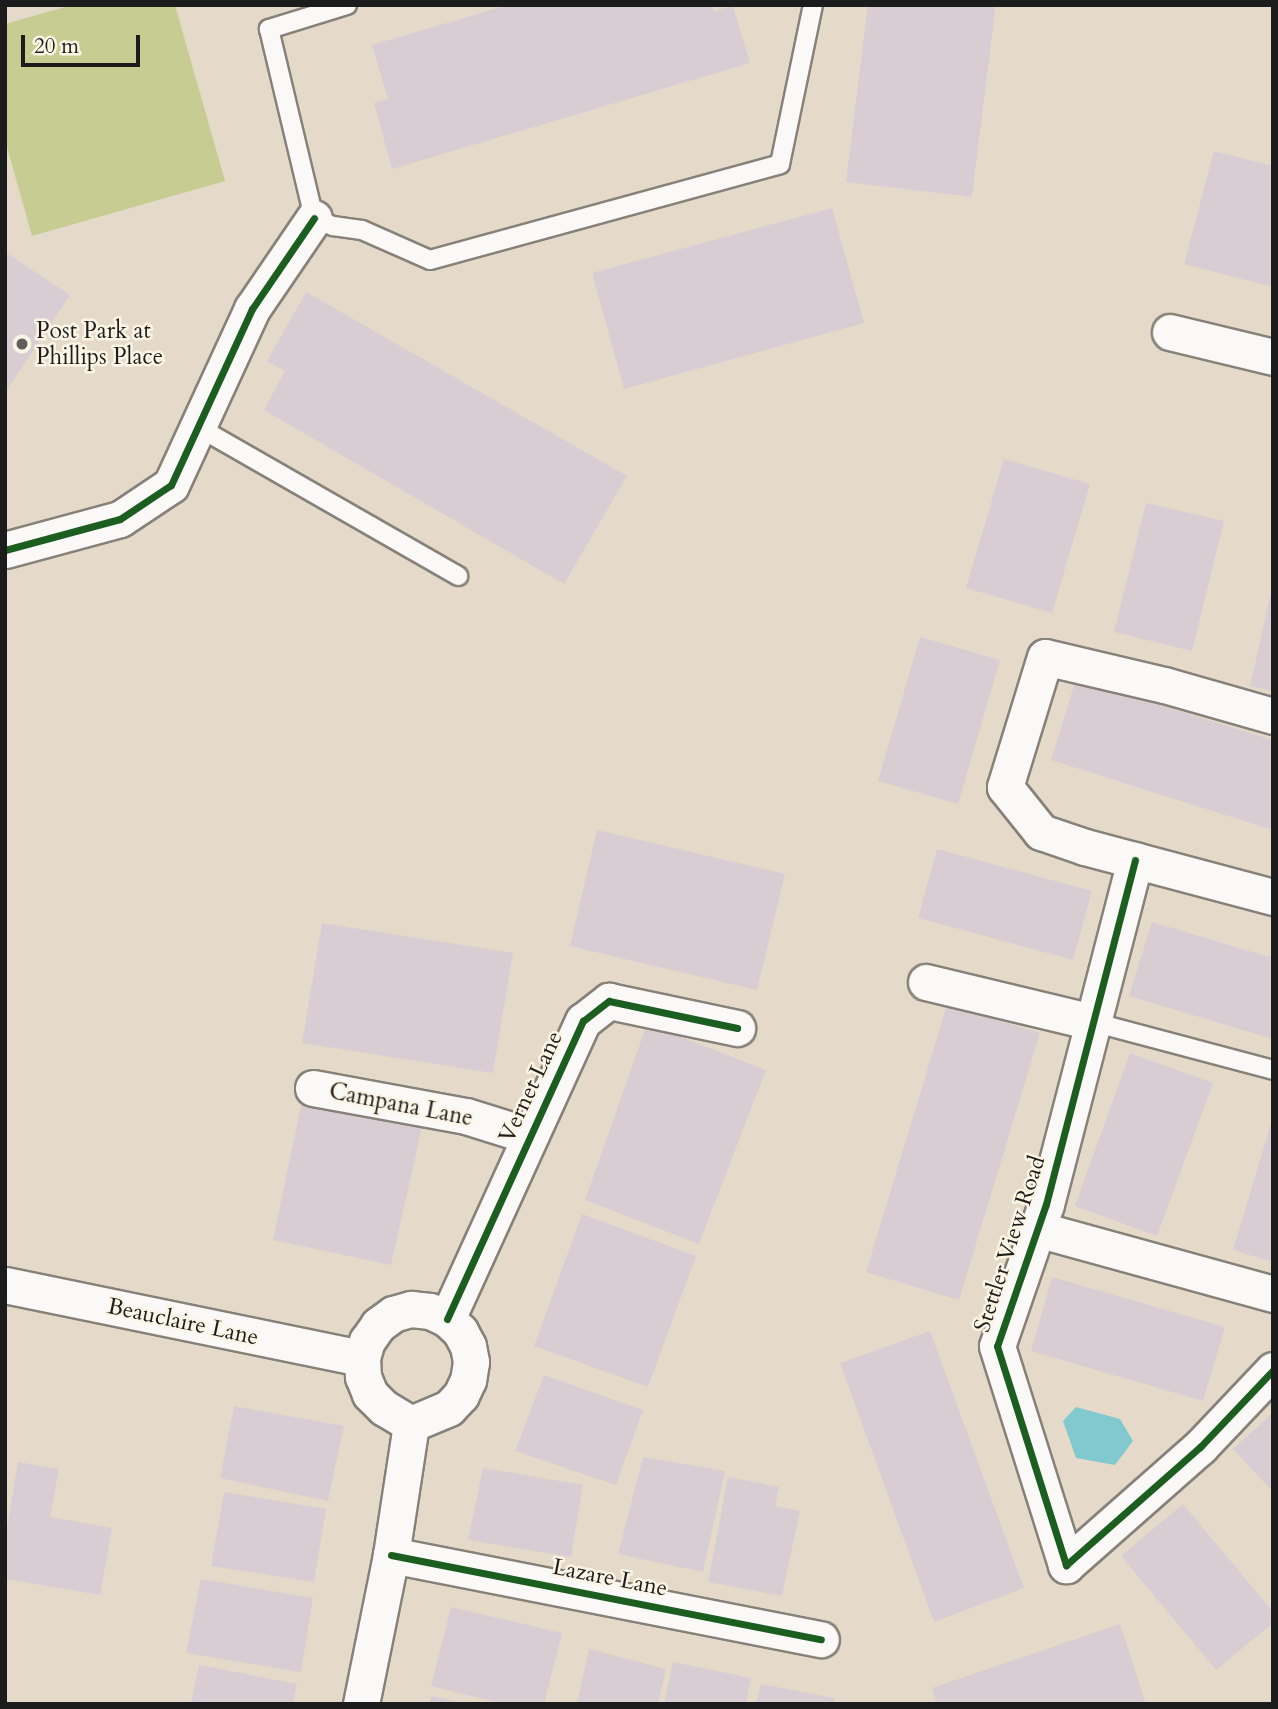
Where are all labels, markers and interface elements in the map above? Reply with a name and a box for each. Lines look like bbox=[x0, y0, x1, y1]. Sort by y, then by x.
scale bar bbox=[24, 21, 144, 65]
text: 20 m bbox=[34, 32, 79, 61]
place label: Post Park at Phillips Place bbox=[36, 317, 163, 371]
marker: Post Park at Phillips Place bbox=[14, 336, 30, 352]
street label: Vernet Lane bbox=[493, 1027, 569, 1147]
street label: Campana Lane bbox=[327, 1078, 475, 1132]
street label: Stettler View Road bbox=[969, 1152, 1051, 1336]
street label: Beauclaire Lane bbox=[105, 1293, 261, 1351]
street label: Lazare Lane bbox=[550, 1553, 670, 1603]

